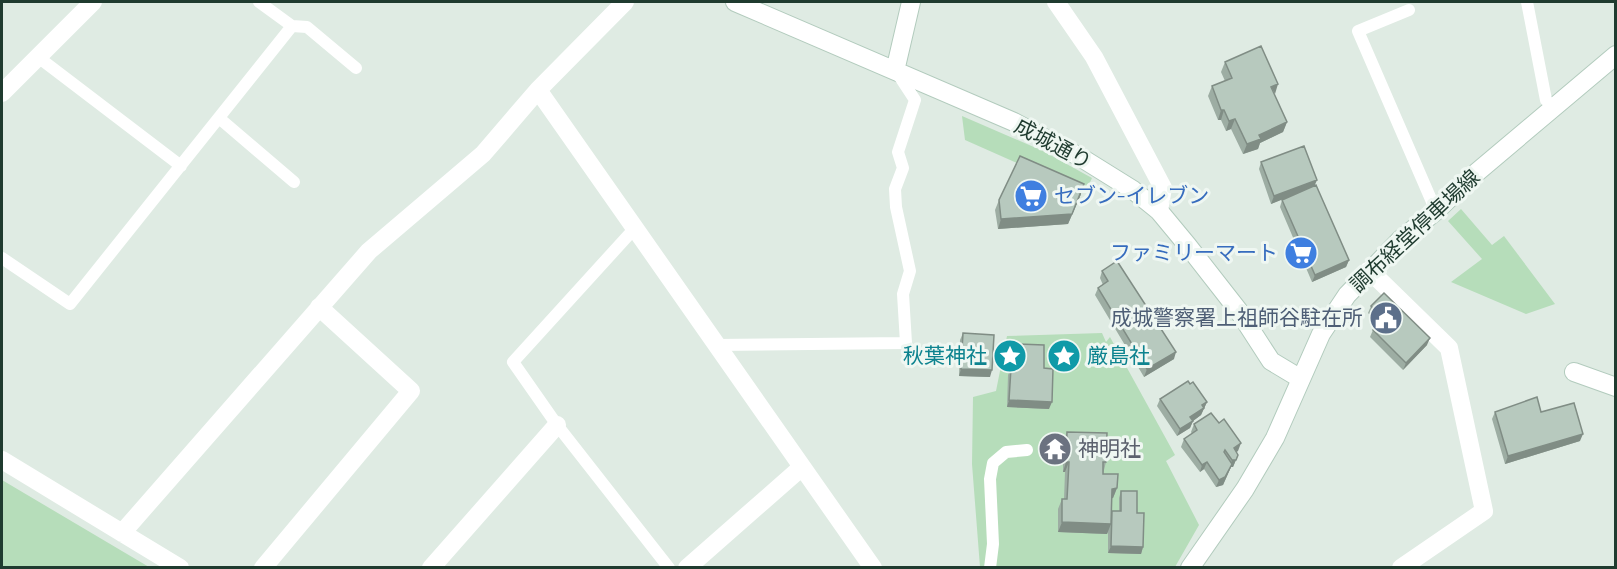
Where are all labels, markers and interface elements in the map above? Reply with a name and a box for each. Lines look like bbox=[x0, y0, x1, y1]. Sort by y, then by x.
street label: 成城通り bbox=[1011, 112, 1097, 173]
street label: 調布経堂停車場線 bbox=[1344, 163, 1484, 296]
supermarket icon: セブン-イレブン bbox=[1013, 178, 1049, 214]
place label: セブン-イレブン bbox=[1054, 182, 1209, 207]
supermarket icon: ファミリーマート bbox=[1283, 235, 1319, 271]
place label: ファミリーマート bbox=[1110, 239, 1278, 264]
public building icon: 成城警察署上祖師谷駐在所 bbox=[1368, 300, 1404, 336]
place label: 成城警察署上祖師谷駐在所 bbox=[1111, 304, 1363, 329]
place icon: 秋葉神社 bbox=[992, 338, 1028, 374]
place icon: 厳島社 bbox=[1046, 338, 1082, 374]
place label: 秋葉神社 bbox=[903, 342, 987, 367]
place label: 厳島社 bbox=[1087, 342, 1150, 367]
temple icon: 神明社 bbox=[1037, 431, 1073, 467]
place label: 神明社 bbox=[1078, 435, 1141, 460]

